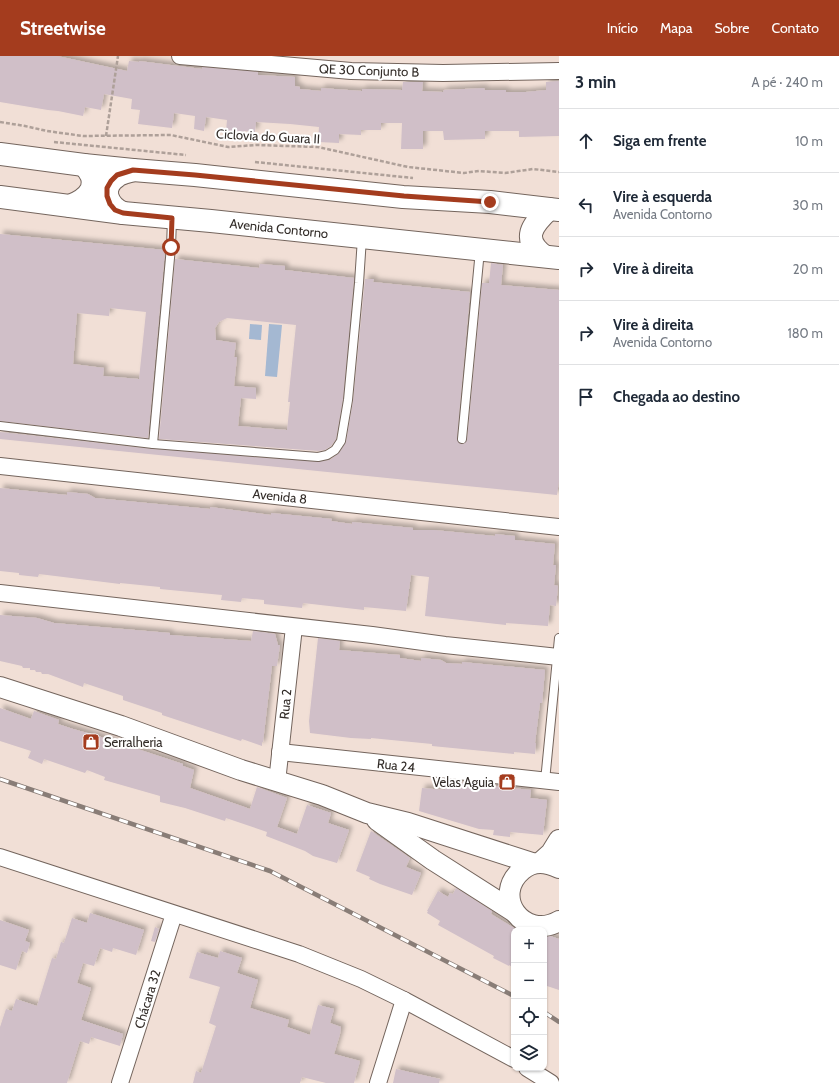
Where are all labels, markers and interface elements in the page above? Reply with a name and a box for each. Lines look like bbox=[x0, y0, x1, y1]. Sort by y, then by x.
text: Streetwise bbox=[20, 17, 106, 40]
text: Início bbox=[607, 19, 638, 37]
text: Mapa bbox=[660, 19, 692, 37]
text: Sobre bbox=[714, 19, 749, 37]
text: Contato bbox=[771, 19, 819, 37]
street label: QE 30 Conjunto B bbox=[319, 60, 420, 81]
text: 3 min bbox=[575, 72, 616, 92]
text: A pé · 240 m bbox=[751, 74, 823, 90]
street label: Ciclovia do Guara II bbox=[216, 125, 320, 147]
icon: ahead bbox=[575, 130, 597, 152]
text: Siga em frente bbox=[613, 132, 706, 150]
text: 10 m bbox=[795, 133, 823, 149]
text: Vire à esquerda bbox=[613, 188, 712, 206]
route end bbox=[481, 193, 499, 211]
icon: left bbox=[575, 194, 597, 216]
text: 30 m bbox=[793, 197, 823, 213]
text: Avenida Contorno bbox=[613, 206, 712, 222]
street label: Avenida Contorno bbox=[229, 215, 329, 241]
route start bbox=[162, 238, 180, 256]
icon: right bbox=[575, 258, 597, 280]
text: Vire à direita bbox=[613, 260, 694, 278]
text: 20 m bbox=[793, 261, 823, 277]
text: Vire à direita bbox=[613, 316, 694, 334]
icon: right bbox=[575, 322, 597, 344]
text: 180 m bbox=[787, 325, 823, 341]
text: Avenida Contorno bbox=[613, 334, 712, 350]
icon: arrive bbox=[575, 386, 597, 408]
text: Chegada ao destino bbox=[613, 388, 740, 406]
street label: Avenida 8 bbox=[252, 485, 308, 507]
street label: Rua 2 bbox=[275, 688, 295, 720]
shop icon: Serralheria bbox=[81, 732, 101, 752]
place label: Serralheria bbox=[104, 734, 163, 750]
street label: Rua 24 bbox=[376, 755, 416, 775]
shop icon: Velas Aguia bbox=[497, 772, 517, 792]
place label: Velas Aguia bbox=[432, 774, 495, 790]
map controls bbox=[511, 927, 547, 1071]
button: + bbox=[511, 927, 547, 963]
button: − bbox=[511, 963, 547, 999]
street label: Chácara 32 bbox=[131, 968, 164, 1030]
button: locate bbox=[511, 999, 547, 1035]
button: layers bbox=[511, 1035, 547, 1071]

